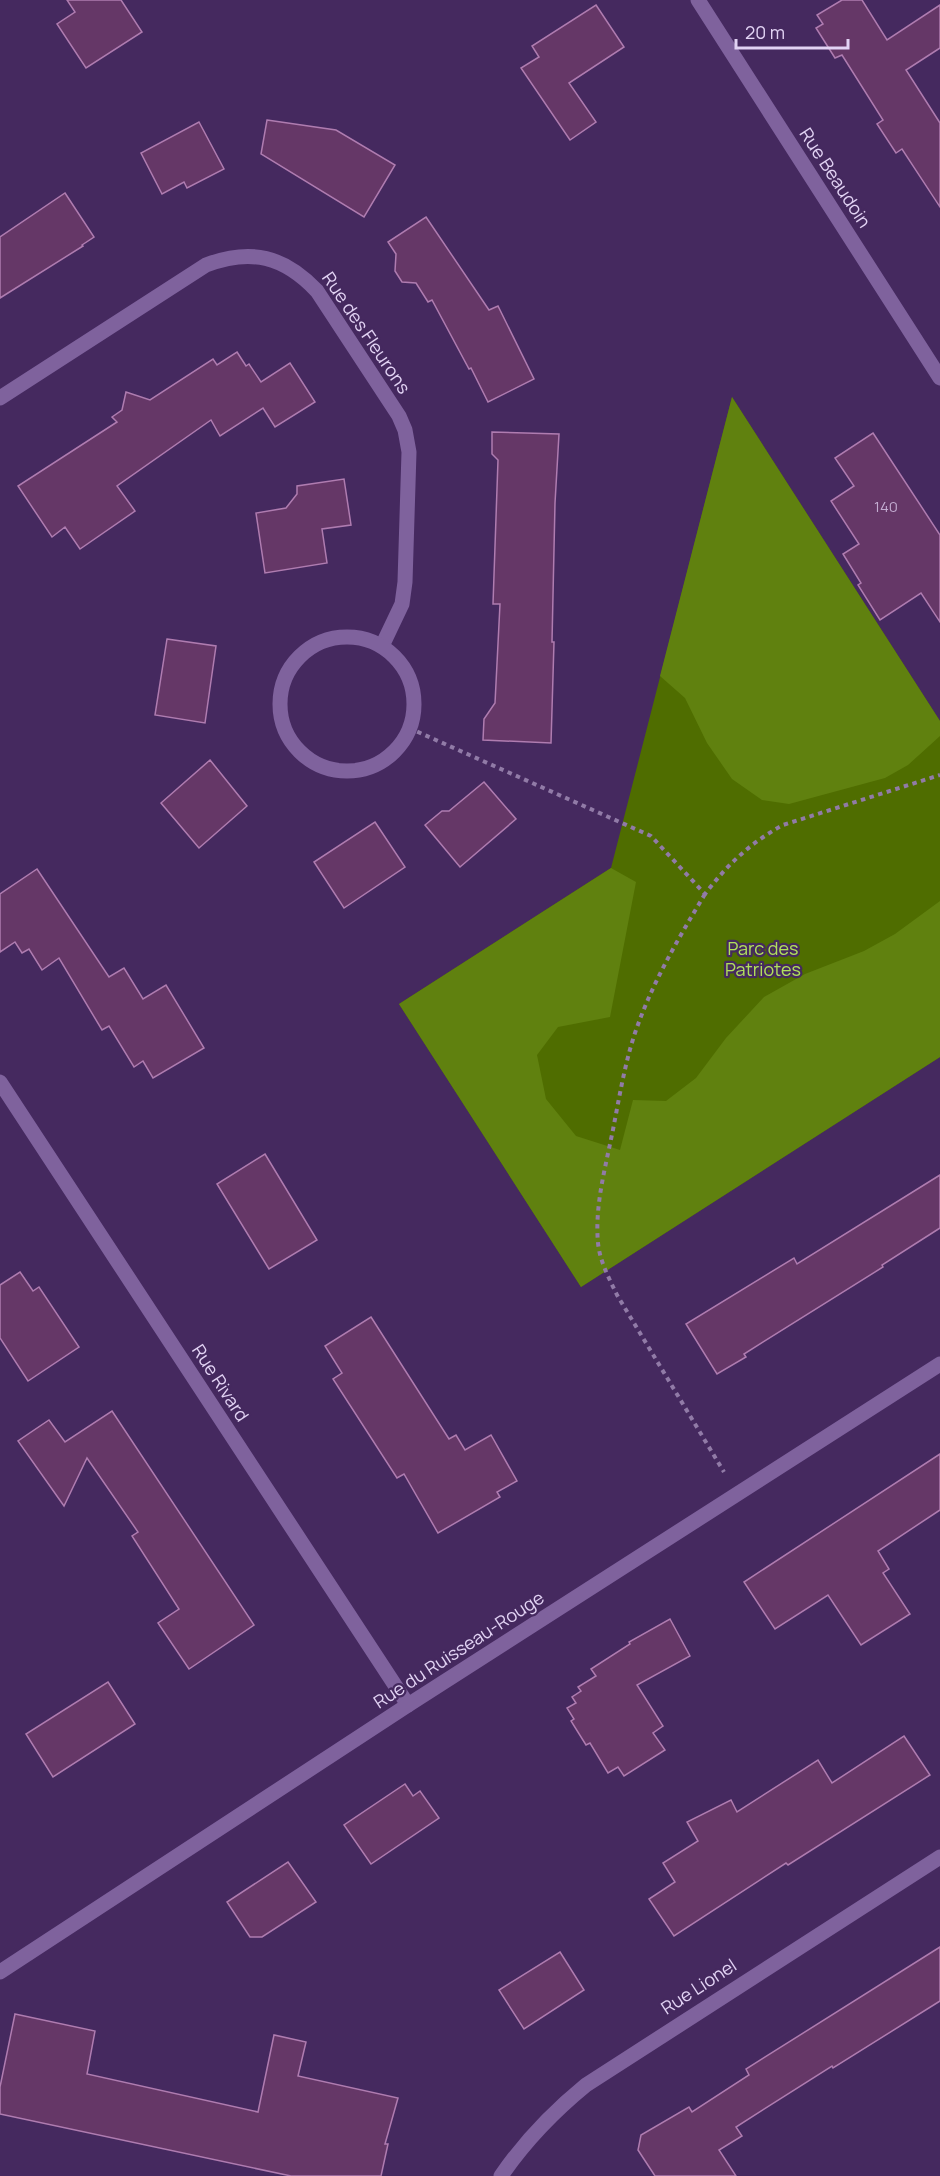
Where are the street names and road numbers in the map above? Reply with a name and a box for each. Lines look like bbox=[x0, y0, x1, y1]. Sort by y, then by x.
street label: Rue Beaudoin bbox=[795, 123, 877, 232]
street label: Rue des Fleurons bbox=[317, 267, 416, 398]
street label: Rue Rivard bbox=[187, 1339, 255, 1426]
street label: Rue du Ruisseau-Rouge bbox=[369, 1585, 548, 1713]
street label: Rue Lionel bbox=[656, 1953, 741, 2020]

